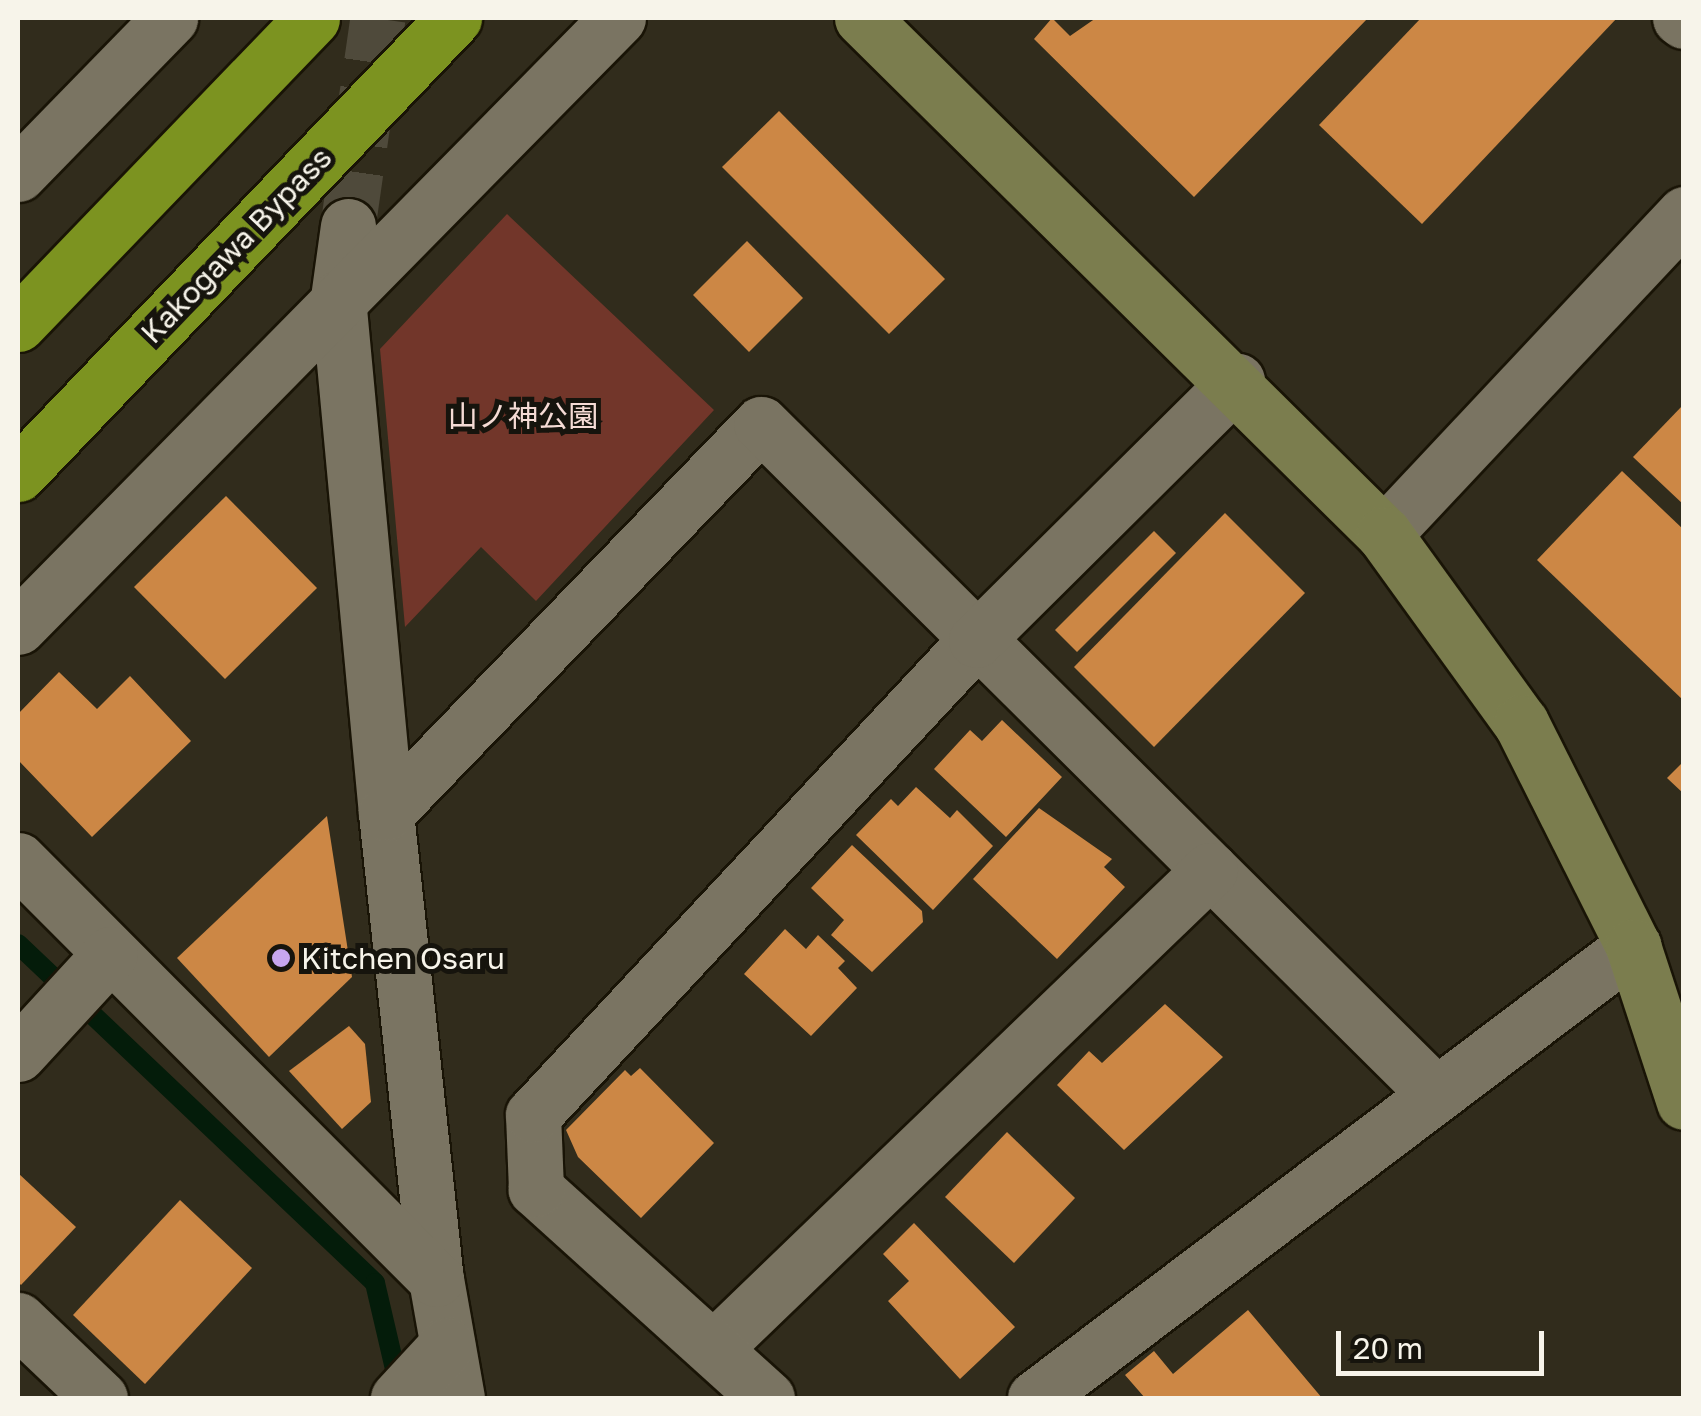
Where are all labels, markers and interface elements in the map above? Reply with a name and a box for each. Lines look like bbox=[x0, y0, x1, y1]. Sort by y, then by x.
street label: Kakogawa Bypass bbox=[133, 139, 339, 351]
park label: 山ノ神公園 bbox=[448, 398, 598, 434]
place label: Kitchen Osaru bbox=[301, 940, 505, 976]
marker: Kitchen Osaru bbox=[270, 947, 292, 969]
scale bar bbox=[1341, 1311, 1548, 1373]
text: 20 m bbox=[1353, 1330, 1423, 1366]

